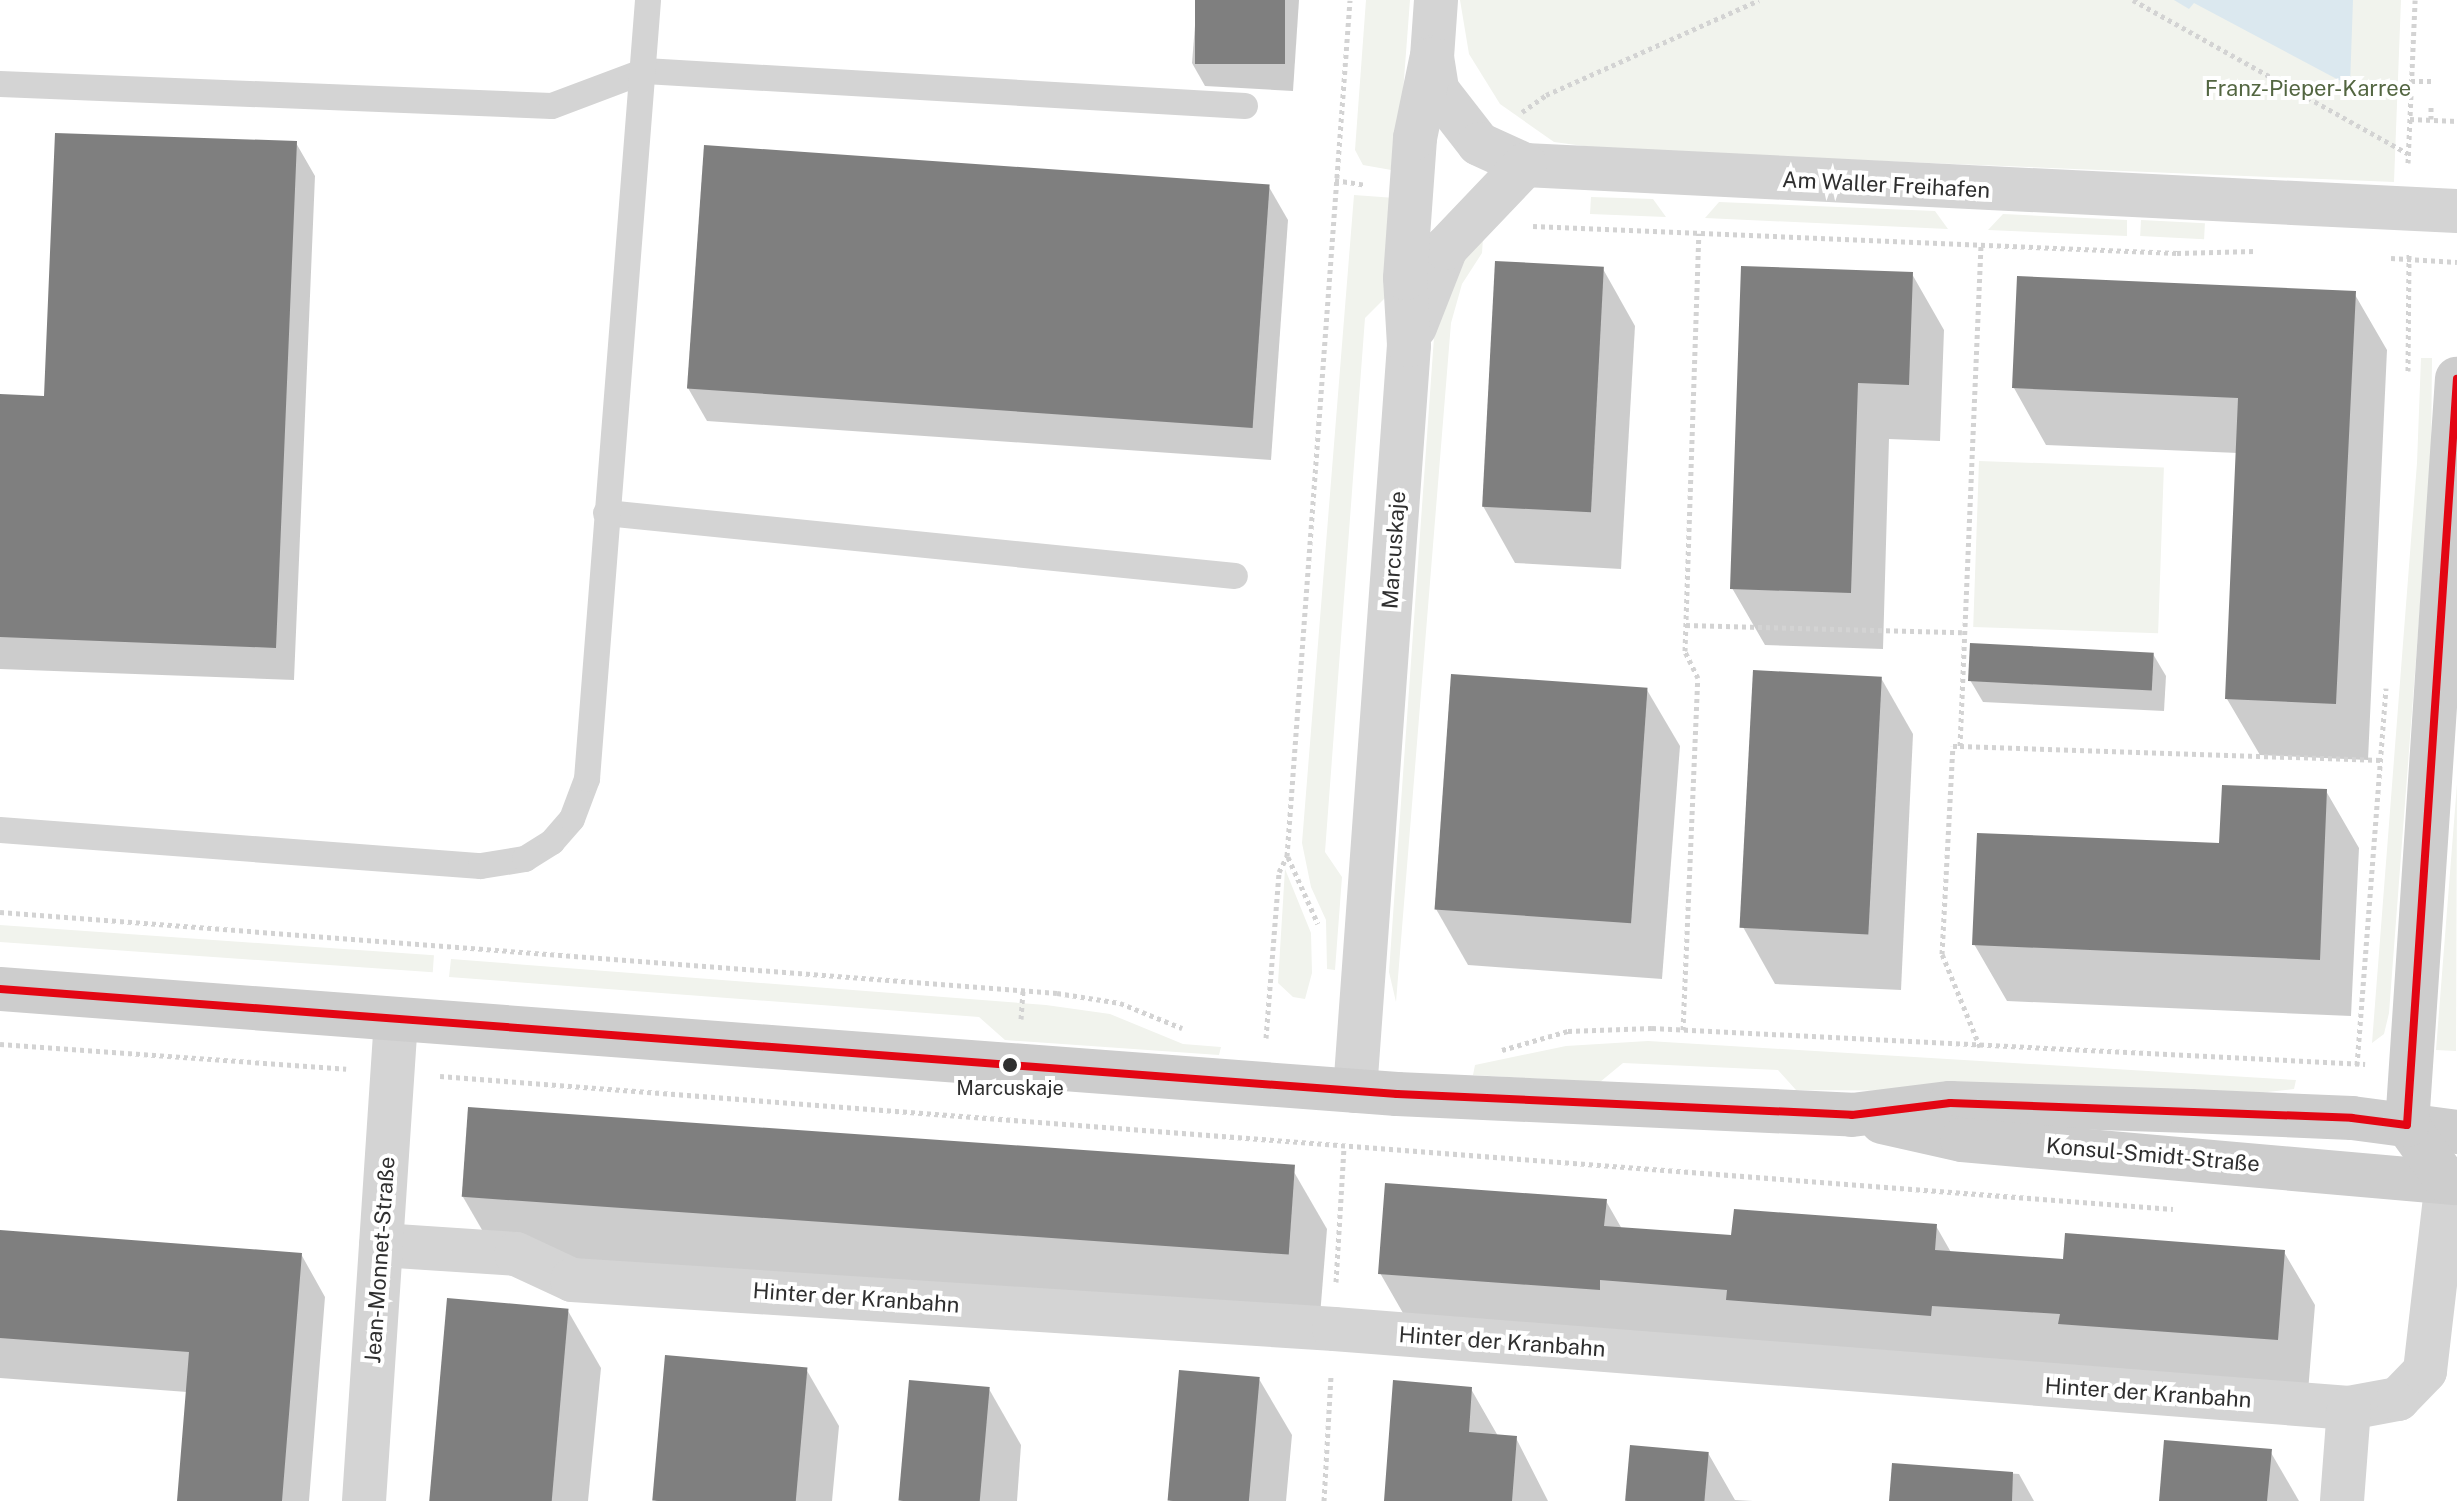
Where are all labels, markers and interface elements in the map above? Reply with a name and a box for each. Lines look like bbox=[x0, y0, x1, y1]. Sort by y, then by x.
park label: Franz-Pieper-Karree bbox=[2205, 76, 2411, 102]
street label: Am Waller Freihafen bbox=[1781, 166, 1991, 204]
street label: Marcuskaje bbox=[1377, 490, 1411, 610]
marker: Marcuskaje bbox=[1002, 1057, 1018, 1073]
place label: Marcuskaje bbox=[956, 1076, 1064, 1100]
street label: Konsul-Smidt-Straße bbox=[2045, 1133, 2261, 1177]
street label: Jean-Monnet-Straße bbox=[360, 1156, 400, 1364]
street label: Hinter der Kranbahn bbox=[752, 1278, 960, 1318]
street label: Hinter der Kranbahn bbox=[1398, 1322, 1606, 1362]
street label: Hinter der Kranbahn bbox=[2044, 1373, 2252, 1413]

